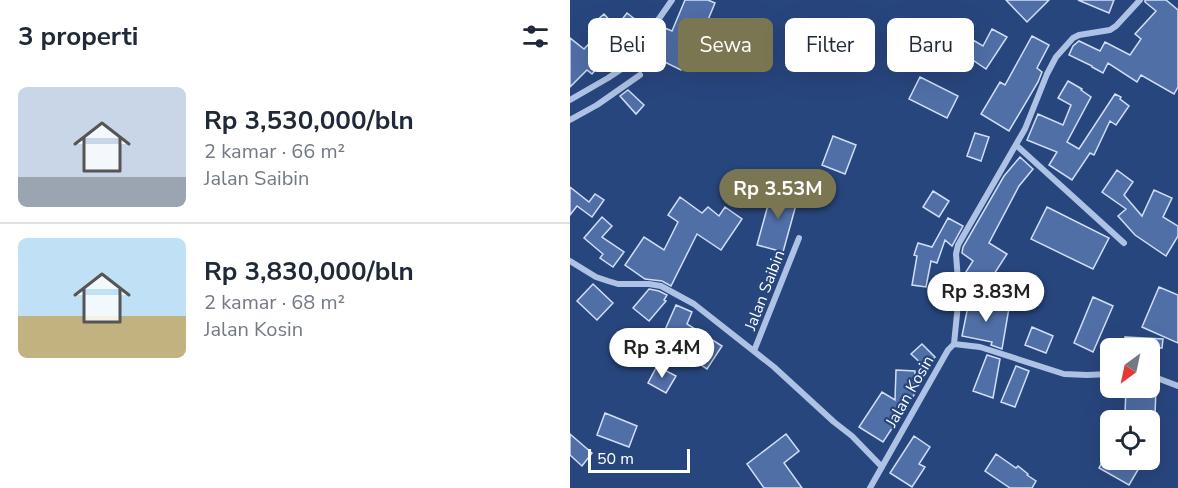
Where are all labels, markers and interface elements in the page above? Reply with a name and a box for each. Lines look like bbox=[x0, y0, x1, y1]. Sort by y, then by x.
chip: Beli bbox=[588, 18, 666, 72]
chip: Sewa bbox=[678, 18, 773, 72]
chip: Filter bbox=[785, 18, 875, 72]
chip: Baru bbox=[887, 18, 974, 72]
text: 3 properti bbox=[18, 19, 138, 54]
icon: filters bbox=[519, 20, 552, 53]
text: Rp 3,530,000/bln bbox=[204, 103, 414, 138]
icon: home bbox=[66, 111, 138, 183]
text: 2 kamar · 66 m² bbox=[204, 138, 345, 165]
text: Jalan Saibin bbox=[204, 165, 309, 192]
pin: Rp 3.53M bbox=[716, 169, 840, 220]
text: Rp 3.53M bbox=[733, 175, 823, 202]
street label: Jalan Saibin bbox=[739, 247, 790, 335]
text: Rp 3,830,000/bln bbox=[204, 254, 414, 289]
icon: home bbox=[66, 262, 138, 334]
pin: Rp 3.83M bbox=[924, 272, 1048, 323]
text: Rp 3.83M bbox=[941, 278, 1031, 305]
text: 2 kamar · 68 m² bbox=[204, 289, 345, 316]
text: Jalan Kosin bbox=[204, 316, 303, 343]
pin: Rp 3.4M bbox=[607, 328, 717, 379]
text: Rp 3.4M bbox=[623, 334, 701, 361]
north arrow bbox=[1100, 338, 1160, 398]
map controls bbox=[1100, 338, 1160, 470]
street label: Jalan Kosin bbox=[880, 352, 939, 432]
button: locate bbox=[1100, 410, 1160, 470]
scale bar bbox=[588, 446, 690, 474]
text: 50 m bbox=[597, 448, 634, 470]

